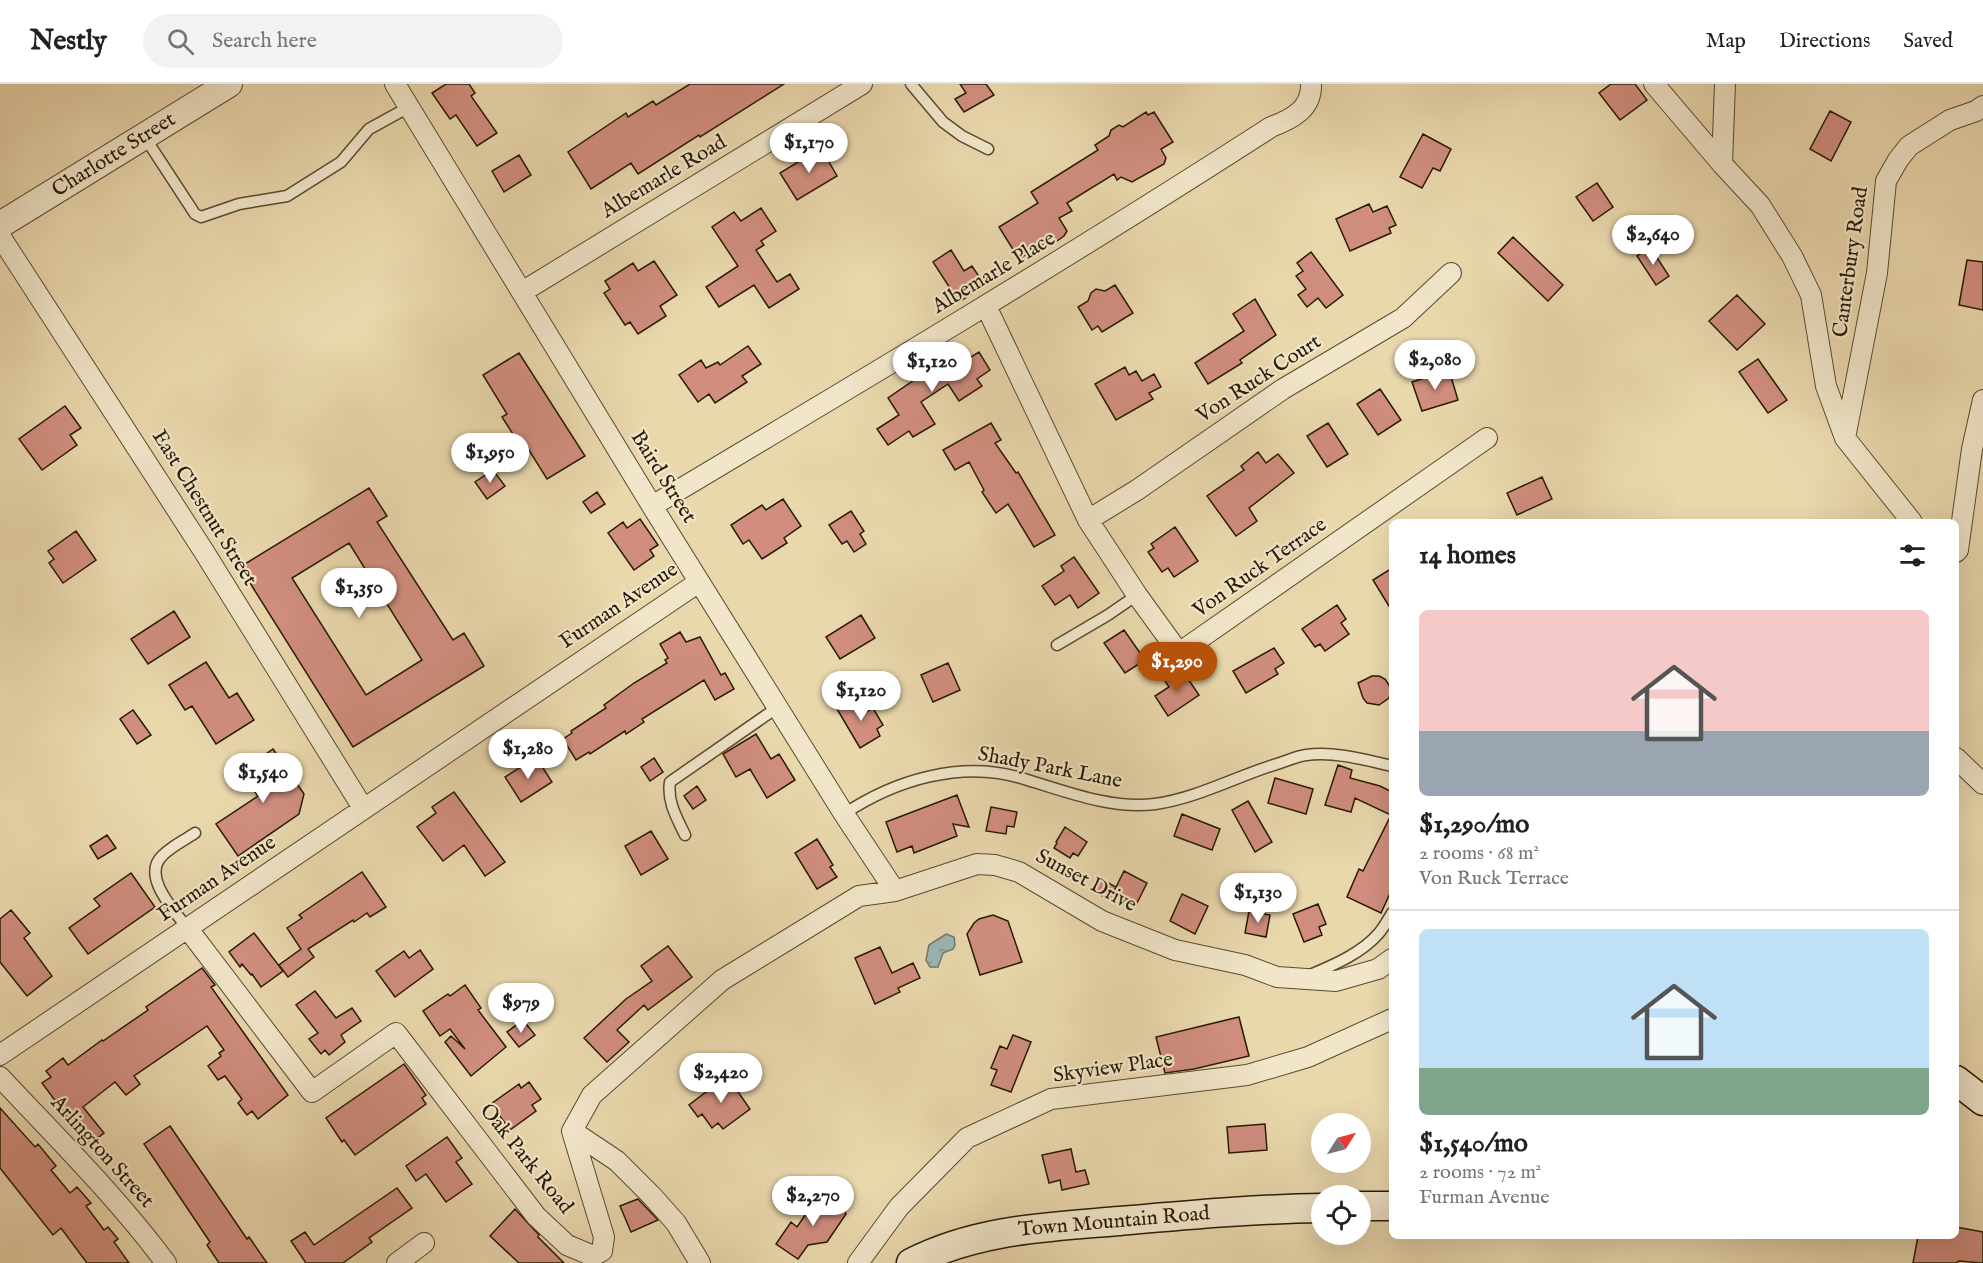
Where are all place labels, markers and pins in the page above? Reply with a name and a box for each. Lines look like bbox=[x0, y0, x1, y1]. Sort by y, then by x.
pin: $1,170 bbox=[760, 123, 858, 174]
pin: $2,640 bbox=[1604, 215, 1702, 266]
pin: $2,080 bbox=[1386, 340, 1484, 391]
pin: $1,120 bbox=[883, 342, 981, 393]
pin: $1,950 bbox=[441, 433, 539, 484]
pin: $1,350 bbox=[310, 568, 408, 619]
pin: $1,290 bbox=[1128, 642, 1226, 693]
pin: $1,120 bbox=[812, 671, 910, 722]
pin: $1,280 bbox=[479, 729, 577, 780]
pin: $1,540 bbox=[214, 753, 312, 804]
pin: $1,130 bbox=[1209, 873, 1307, 924]
pin: $979 bbox=[485, 983, 557, 1034]
pin: $2,420 bbox=[672, 1053, 770, 1104]
pin: $2,270 bbox=[764, 1176, 862, 1227]

